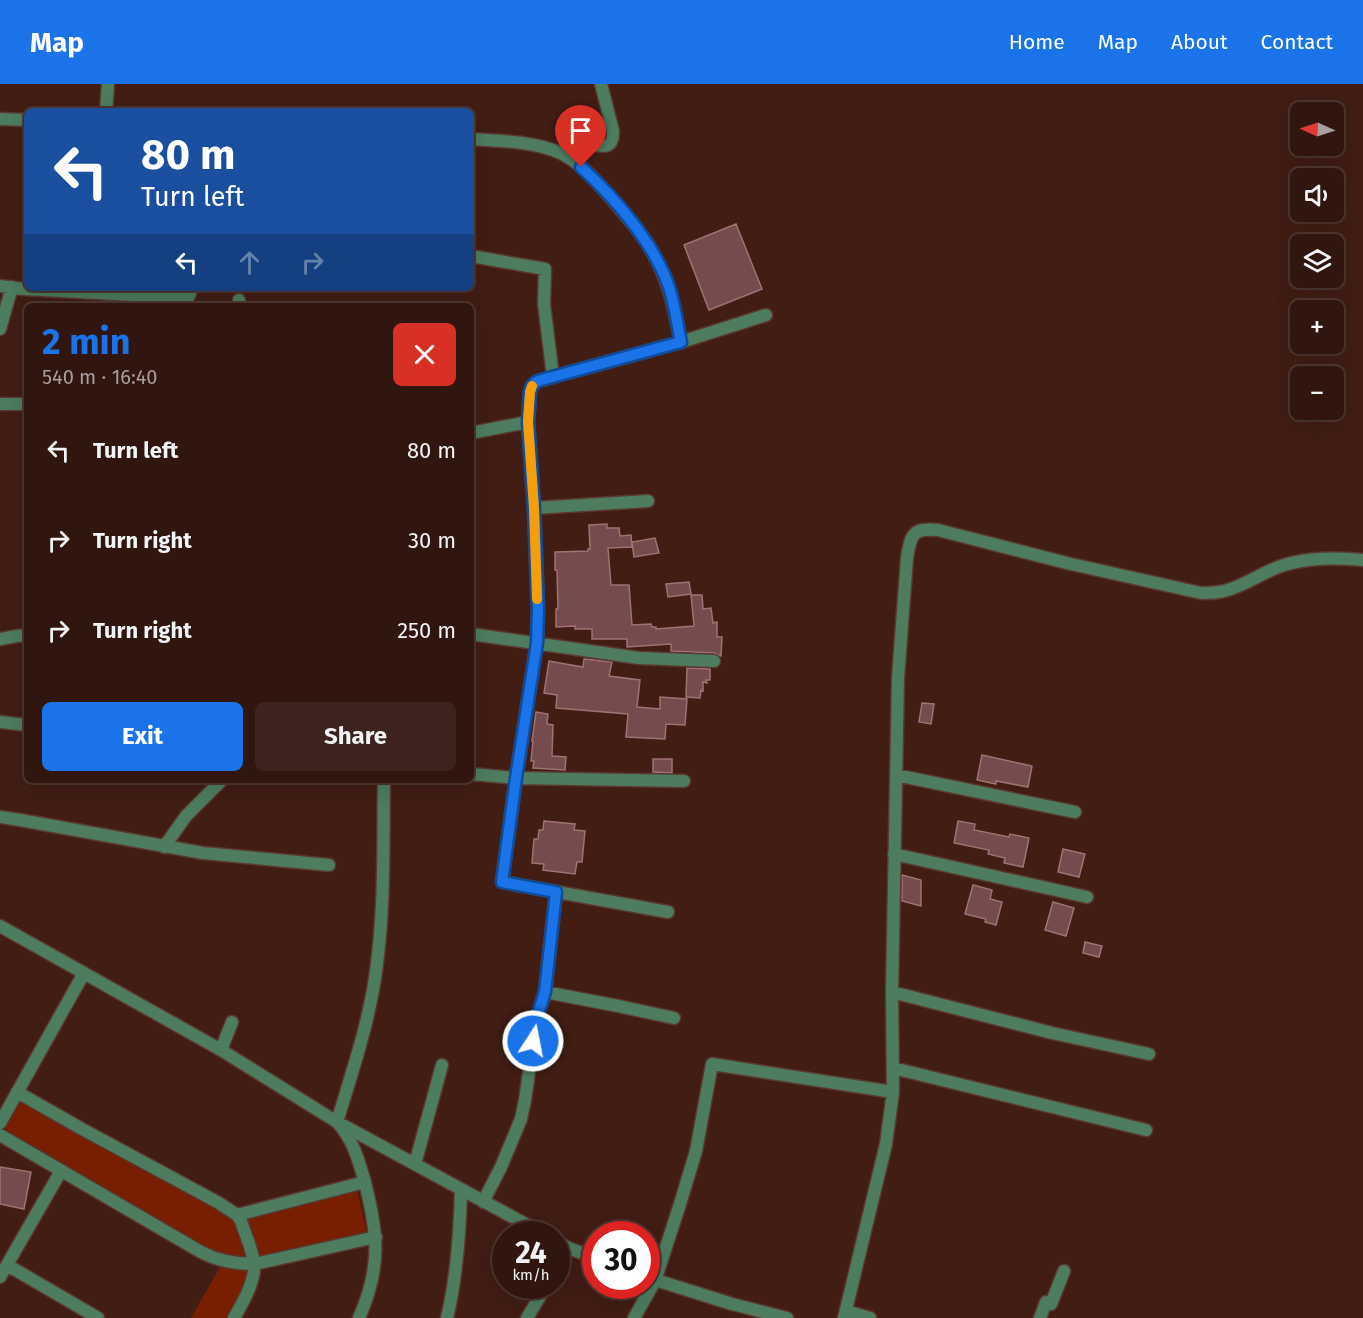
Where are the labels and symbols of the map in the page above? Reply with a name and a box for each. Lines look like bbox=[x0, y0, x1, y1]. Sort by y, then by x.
north arrow bbox=[1290, 102, 1344, 156]
pin bbox=[555, 105, 606, 167]
position arrow bbox=[501, 1009, 565, 1073]
speed limit sign: 30 bbox=[582, 1221, 660, 1299]

